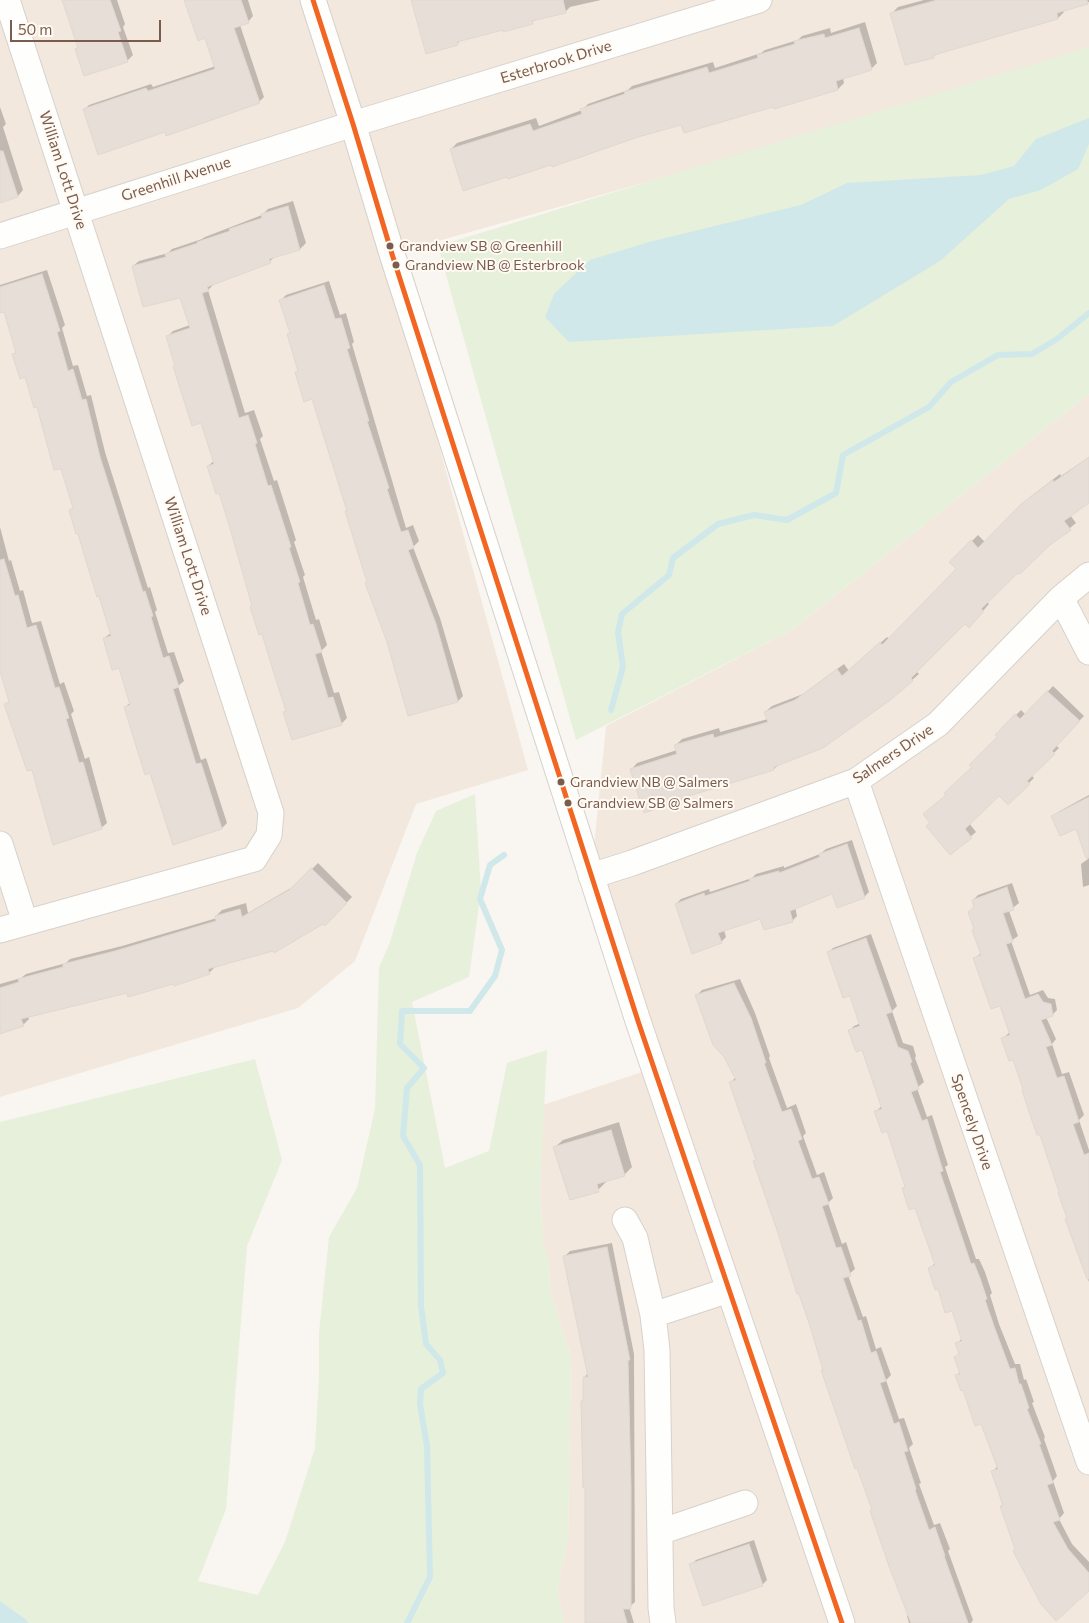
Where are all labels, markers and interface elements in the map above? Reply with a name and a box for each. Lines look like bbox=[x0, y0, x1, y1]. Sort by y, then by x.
scale bar bbox=[12, 10, 164, 42]
text: 50 m bbox=[18, 20, 52, 38]
street label: Esterbrook Drive bbox=[498, 37, 614, 87]
street label: William Lott Drive bbox=[35, 109, 91, 231]
street label: Greenhill Avenue bbox=[119, 153, 233, 205]
place label: Grandview SB @ Greenhill bbox=[399, 238, 562, 254]
marker: Grandview SB @ Greenhill bbox=[385, 241, 395, 251]
place label: Grandview NB @ Esterbrook bbox=[405, 257, 584, 273]
marker: Grandview NB @ Esterbrook bbox=[391, 260, 401, 270]
street label: William Lott Drive bbox=[160, 495, 216, 617]
street label: Salmers Drive bbox=[849, 721, 937, 787]
place label: Grandview NB @ Salmers bbox=[570, 774, 729, 790]
marker: Grandview NB @ Salmers bbox=[556, 777, 566, 787]
place label: Grandview SB @ Salmers bbox=[577, 795, 733, 811]
marker: Grandview SB @ Salmers bbox=[563, 798, 573, 808]
street label: Spencely Drive bbox=[947, 1072, 997, 1172]

